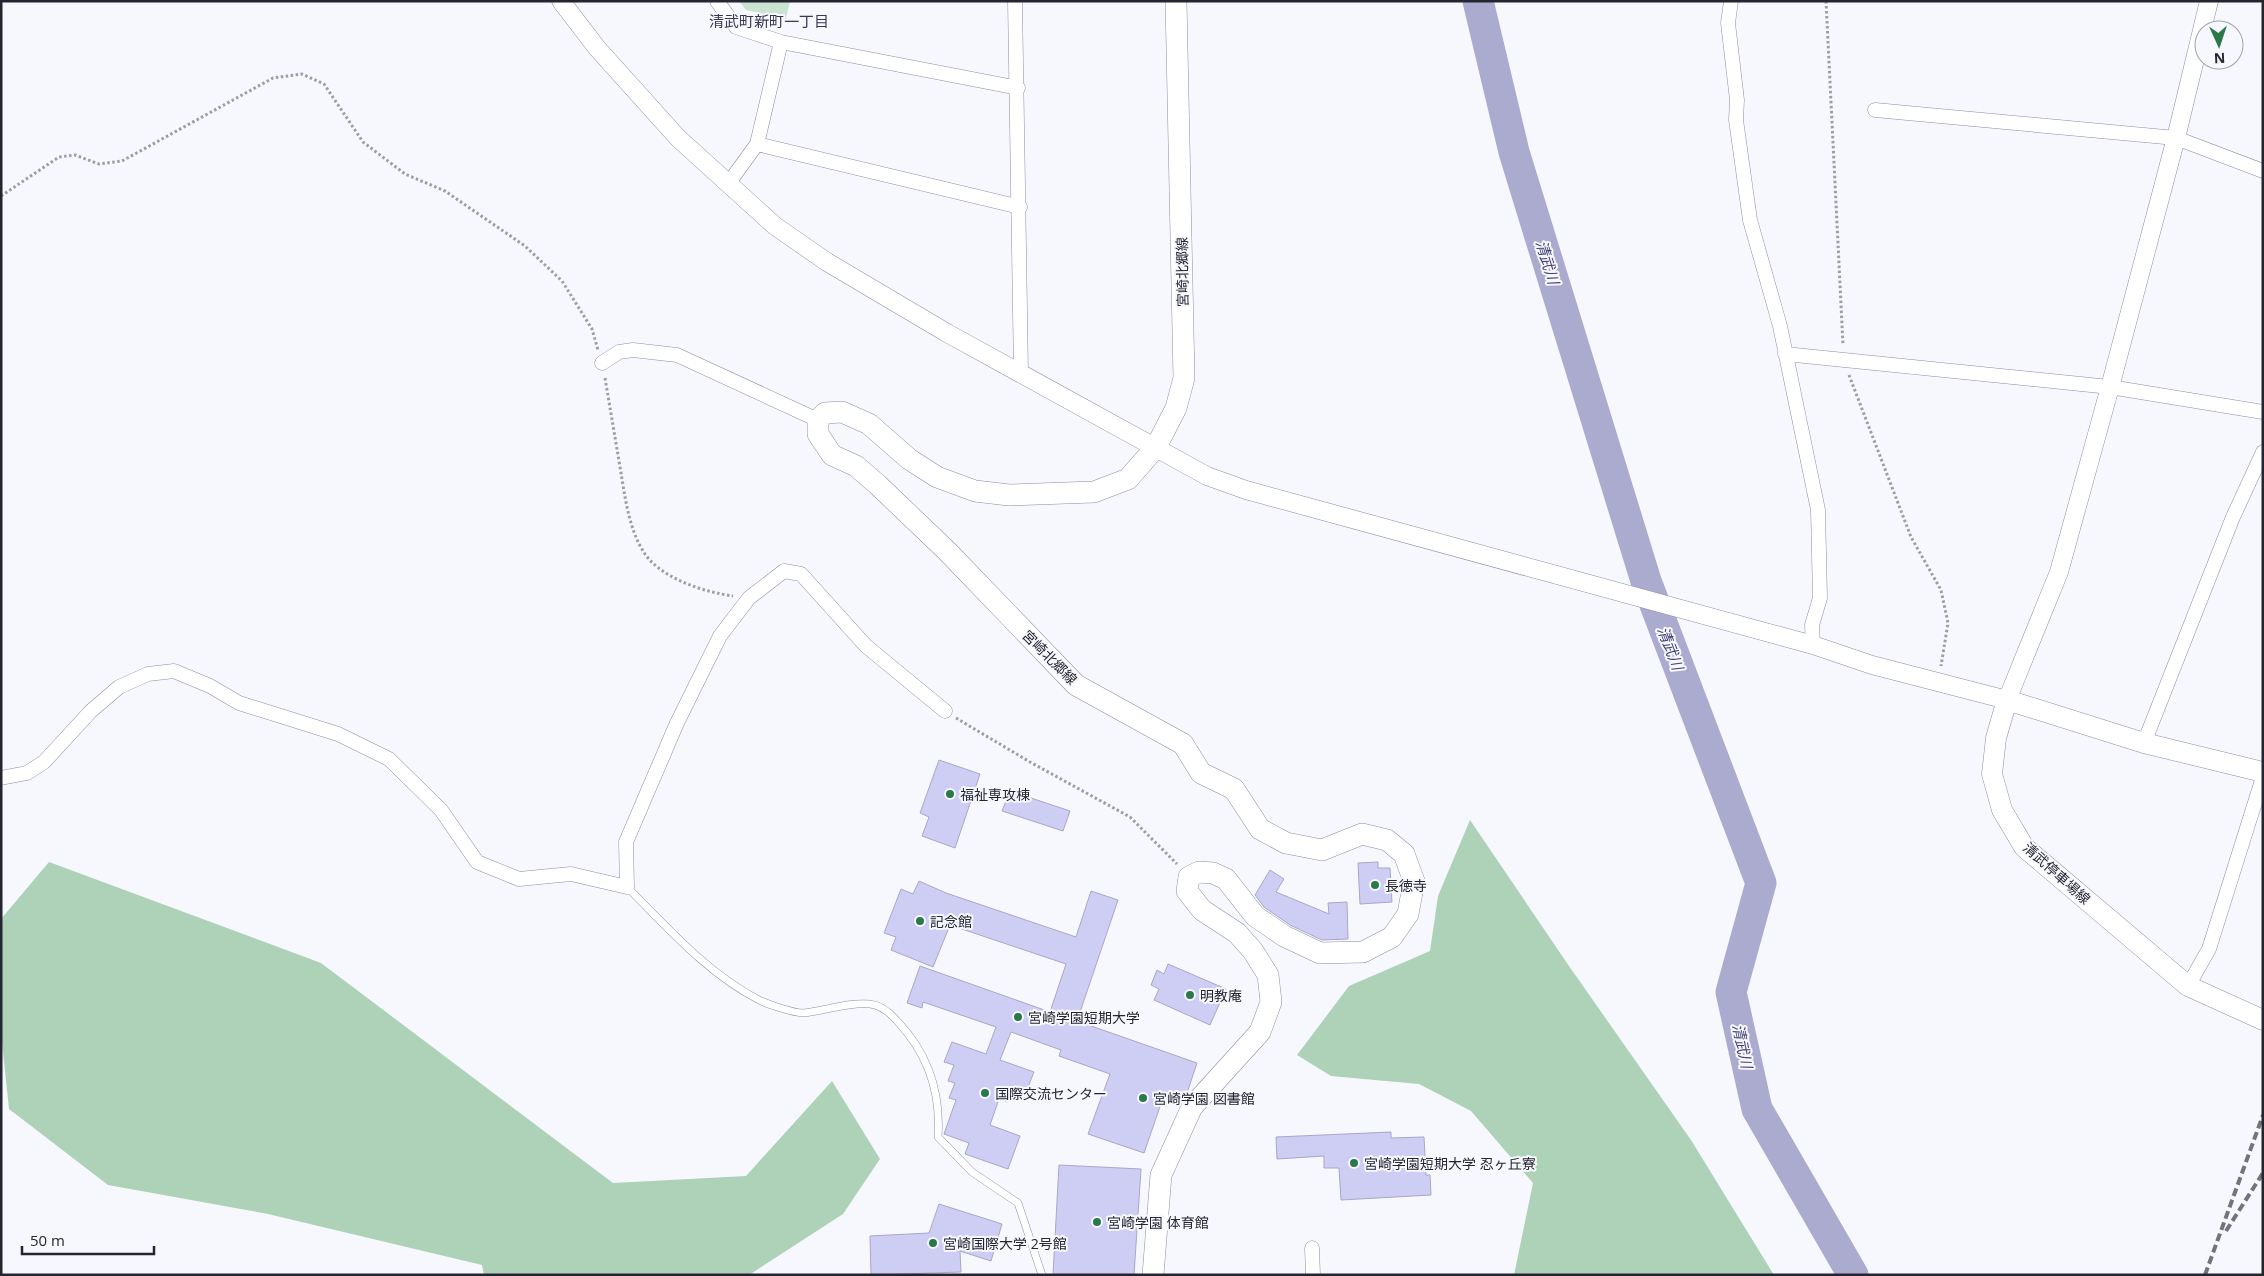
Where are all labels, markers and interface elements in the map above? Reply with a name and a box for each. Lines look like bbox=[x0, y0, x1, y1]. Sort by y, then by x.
district label: 清武町新町一丁目 bbox=[709, 11, 829, 31]
north arrow bbox=[2194, 20, 2244, 70]
text: N bbox=[2214, 49, 2226, 68]
street label: 宮崎北郷線 bbox=[1172, 237, 1192, 307]
water label: 清武川 bbox=[1532, 238, 1565, 288]
water label: 清武川 bbox=[1654, 623, 1689, 674]
street label: 宮崎北郷線 bbox=[1019, 626, 1081, 688]
place label: 福祉専攻棟 bbox=[960, 785, 1030, 804]
marker: 福祉専攻棟 bbox=[944, 788, 956, 800]
street label: 清武停車場線 bbox=[2019, 838, 2095, 908]
place label: 長徳寺 bbox=[1385, 876, 1427, 895]
marker: 長徳寺 bbox=[1369, 879, 1381, 891]
place label: 記念館 bbox=[930, 912, 972, 931]
marker: 記念館 bbox=[914, 915, 926, 927]
place label: 明教庵 bbox=[1200, 986, 1242, 1005]
marker: 明教庵 bbox=[1184, 989, 1196, 1001]
place label: 宮崎学園短期大学 bbox=[1028, 1008, 1140, 1027]
marker: 宮崎学園短期大学 bbox=[1012, 1011, 1024, 1023]
water label: 清武川 bbox=[1729, 1022, 1758, 1072]
place label: 国際交流センター bbox=[995, 1084, 1107, 1103]
marker: 国際交流センター bbox=[979, 1087, 991, 1099]
place label: 宮崎学園 図書館 bbox=[1153, 1089, 1255, 1108]
marker: 宮崎学園 図書館 bbox=[1137, 1092, 1149, 1104]
place label: 宮崎学園短期大学 忍ヶ丘寮 bbox=[1364, 1154, 1536, 1173]
marker: 宮崎学園短期大学 忍ヶ丘寮 bbox=[1348, 1157, 1360, 1169]
place label: 宮崎学園 体育館 bbox=[1107, 1213, 1209, 1232]
marker: 宮崎学園 体育館 bbox=[1091, 1216, 1103, 1228]
scale bar bbox=[22, 1224, 155, 1256]
text: 50 m bbox=[30, 1230, 65, 1250]
place label: 宮崎国際大学 2号館 bbox=[943, 1234, 1067, 1253]
marker: 宮崎国際大学 2号館 bbox=[927, 1237, 939, 1249]

